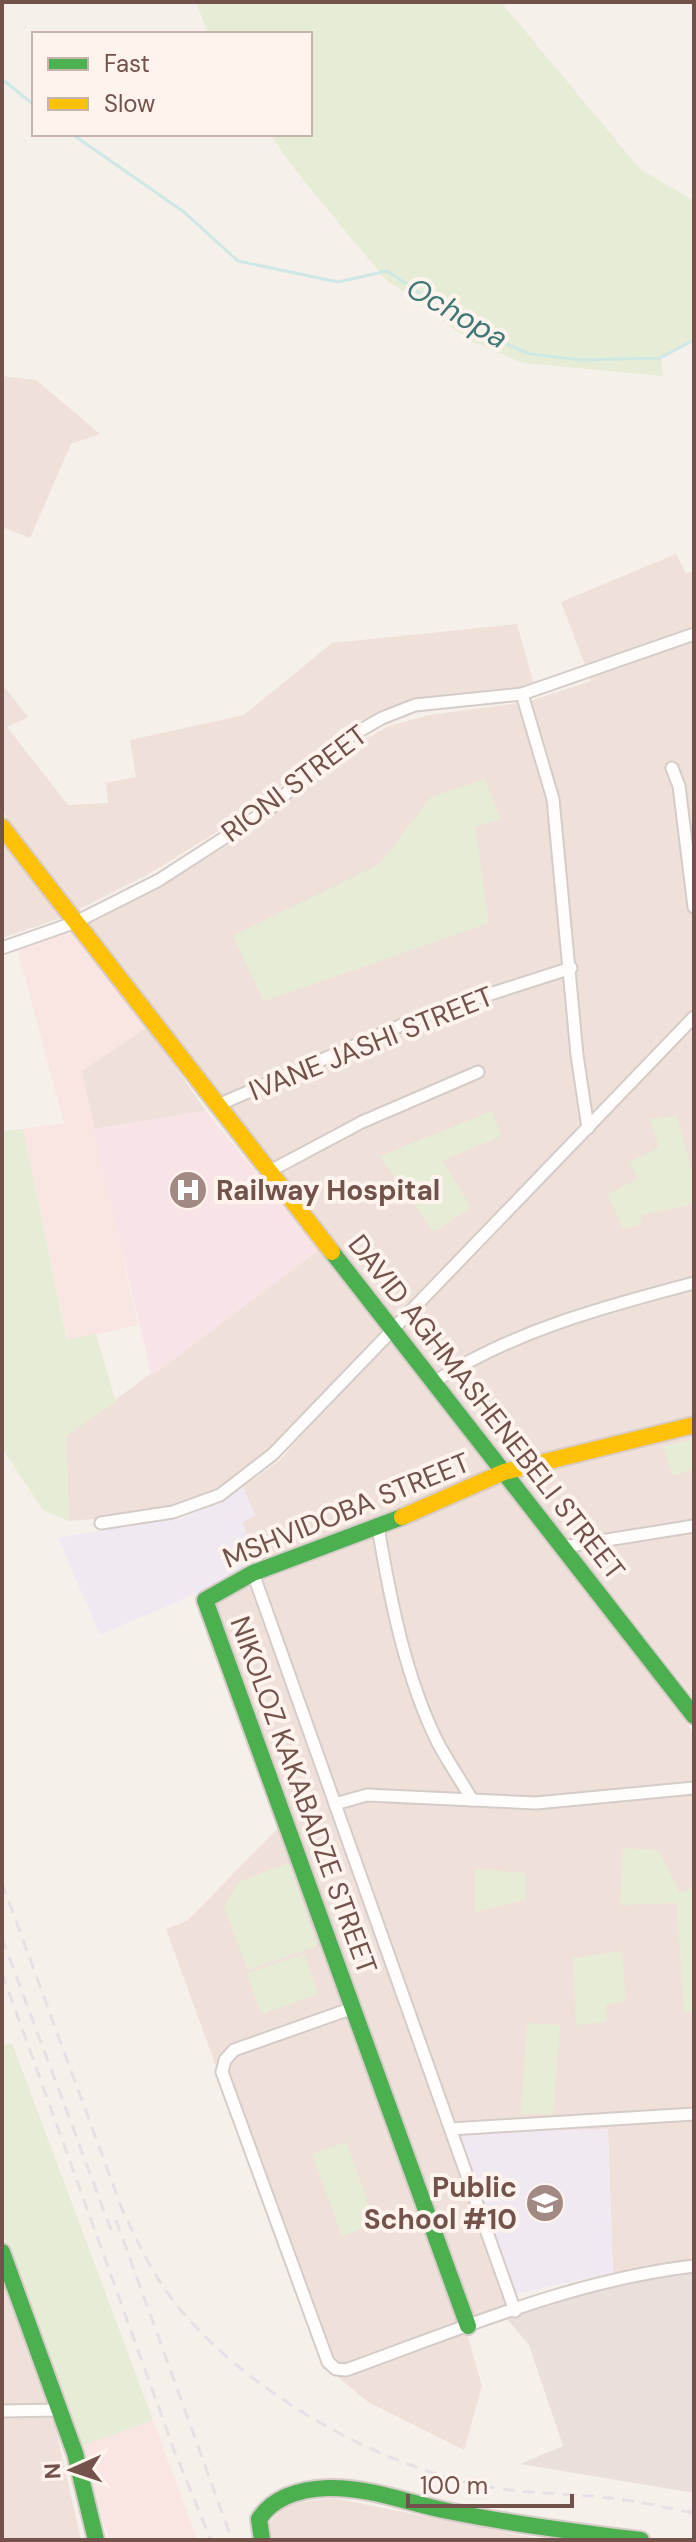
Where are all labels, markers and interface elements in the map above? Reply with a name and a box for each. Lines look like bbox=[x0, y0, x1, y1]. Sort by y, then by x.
legend bbox=[32, 32, 312, 136]
text: Fast bbox=[104, 48, 150, 79]
text: Slow bbox=[104, 88, 155, 119]
water label: Ochopa bbox=[399, 268, 515, 357]
street label: RIONI STREET bbox=[214, 716, 375, 850]
street label: IVANE JASHI STREET bbox=[244, 978, 499, 1109]
hospital icon: Railway Hospital bbox=[167, 1169, 209, 1211]
place label: Railway Hospital bbox=[216, 1172, 440, 1209]
street label: DAVID AGHMASHENEBELI STREET bbox=[340, 1227, 633, 1588]
street label: MSHVIDOBA STREET bbox=[217, 1444, 475, 1577]
street label: NIKOLOZ KAKABADZE STREET bbox=[221, 1611, 386, 1979]
place label: Public School #10 bbox=[364, 2169, 517, 2238]
school or university icon: Public School #10 bbox=[524, 2182, 566, 2224]
north arrow bbox=[32, 2430, 112, 2510]
scale bar bbox=[408, 2458, 572, 2508]
text: N bbox=[38, 2462, 67, 2480]
text: 100 m bbox=[420, 2470, 488, 2501]

